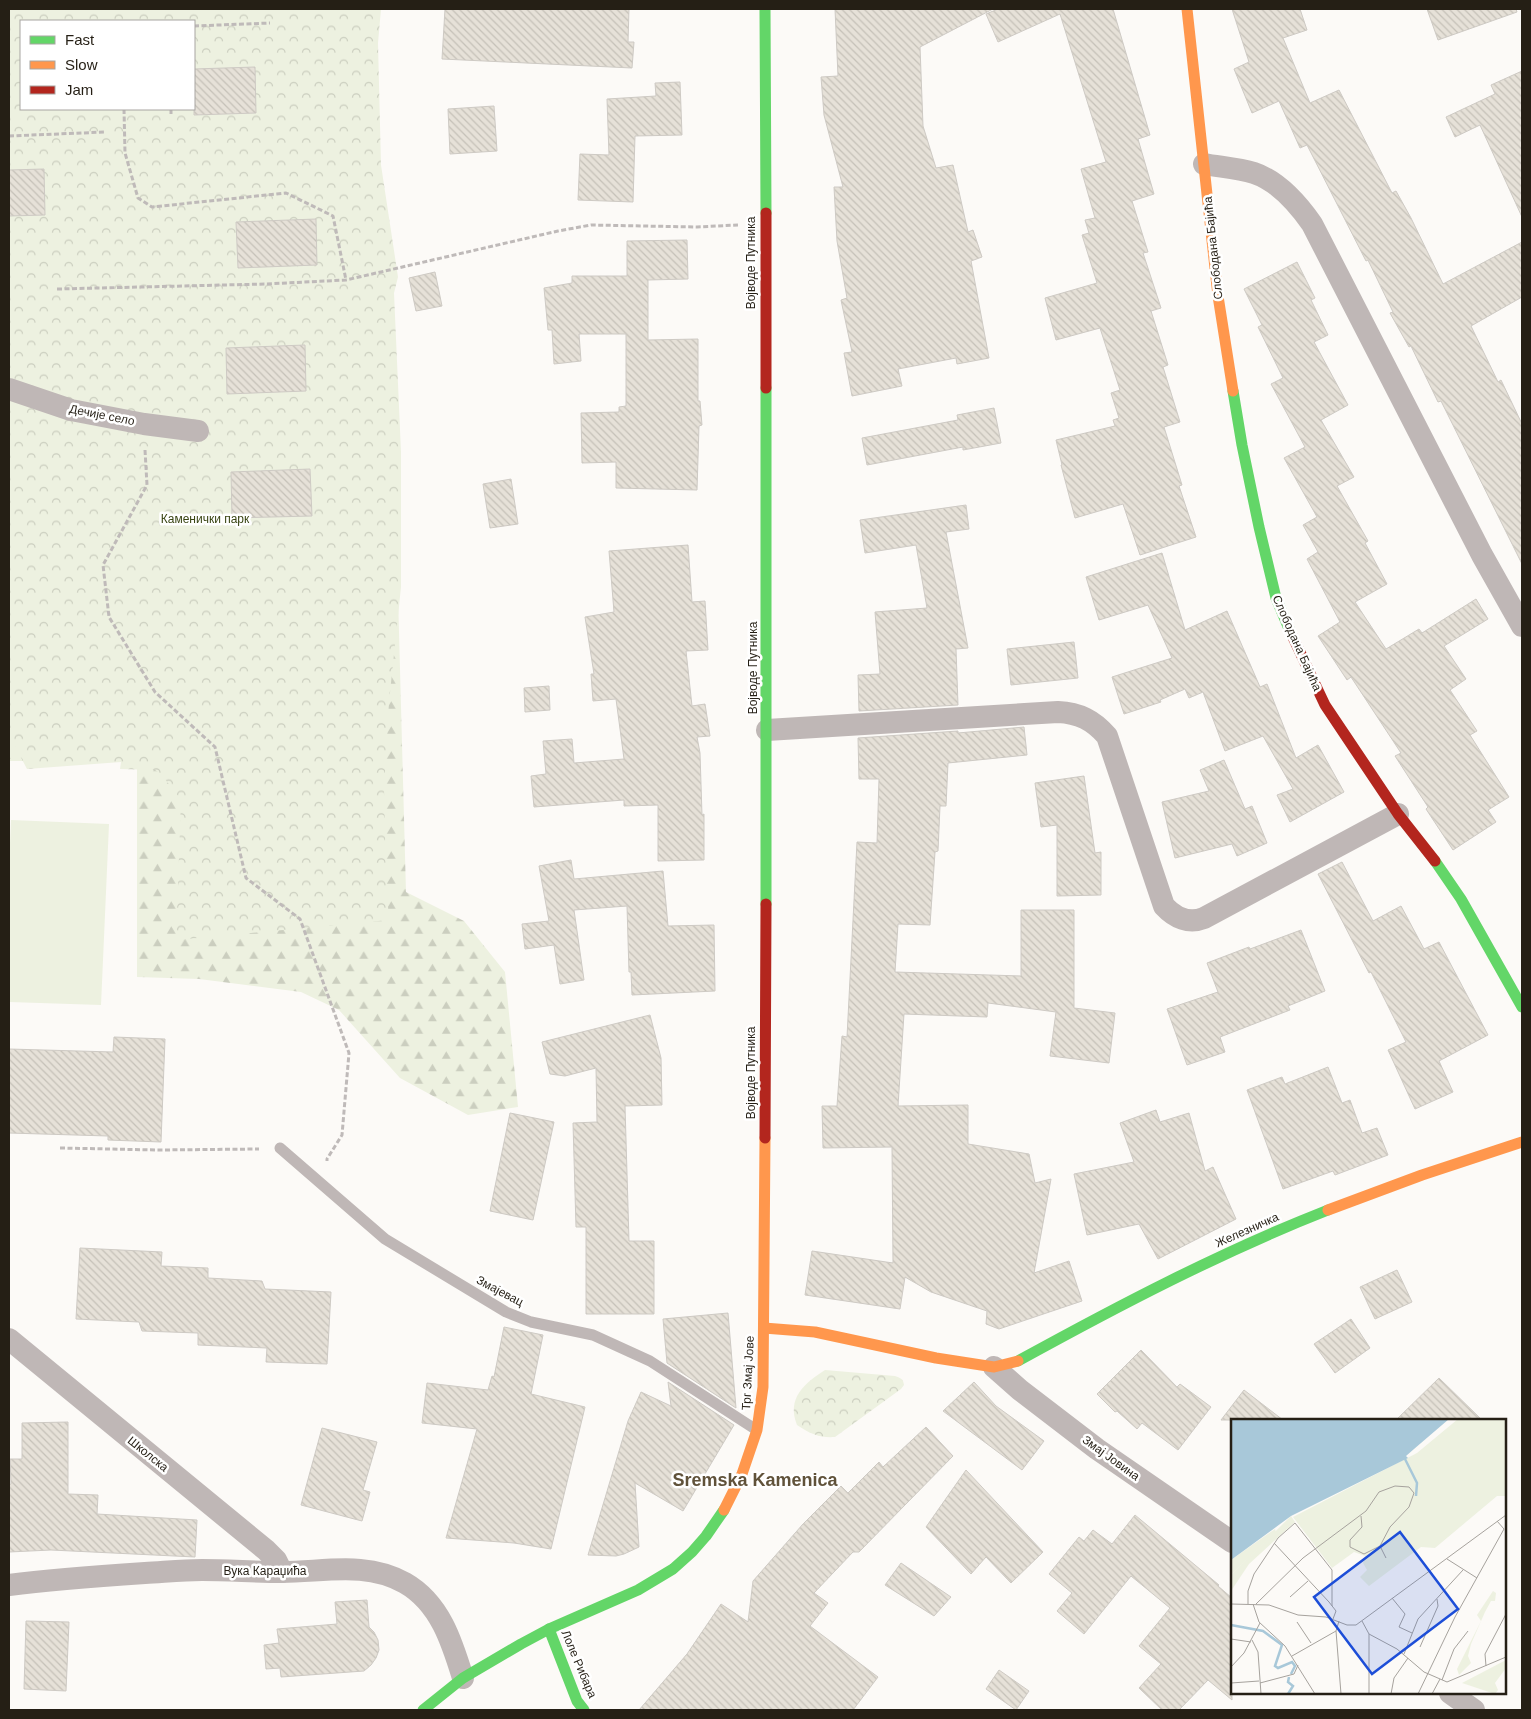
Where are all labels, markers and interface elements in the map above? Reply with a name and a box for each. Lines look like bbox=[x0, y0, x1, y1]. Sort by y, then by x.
legend bbox=[20, 20, 195, 110]
text: Fast bbox=[65, 31, 95, 48]
text: Slow bbox=[65, 56, 98, 73]
text: Jam bbox=[65, 81, 93, 98]
street label: Слободана Бајића bbox=[1201, 196, 1225, 300]
street label: Војводе Путника bbox=[744, 216, 758, 309]
street label: Дечије село bbox=[68, 402, 136, 428]
park label: Каменички парк bbox=[161, 512, 250, 526]
street label: Слободана Бајића bbox=[1270, 593, 1325, 693]
street label: Војводе Путника bbox=[746, 621, 760, 714]
street label: Војводе Путника bbox=[744, 1026, 758, 1119]
street label: Железничка bbox=[1213, 1210, 1281, 1250]
street label: Змајевац bbox=[474, 1273, 526, 1309]
street label: Трг Змај Јове bbox=[739, 1335, 757, 1411]
inset map bbox=[1231, 1419, 1506, 1694]
street label: Школска bbox=[125, 1433, 171, 1475]
street label: Змај Јовина bbox=[1080, 1433, 1143, 1484]
district label: Sremska Kamenica bbox=[672, 1470, 839, 1490]
street label: Вука Караџића bbox=[223, 1564, 307, 1578]
street label: Лоле Рибара bbox=[558, 1628, 600, 1700]

